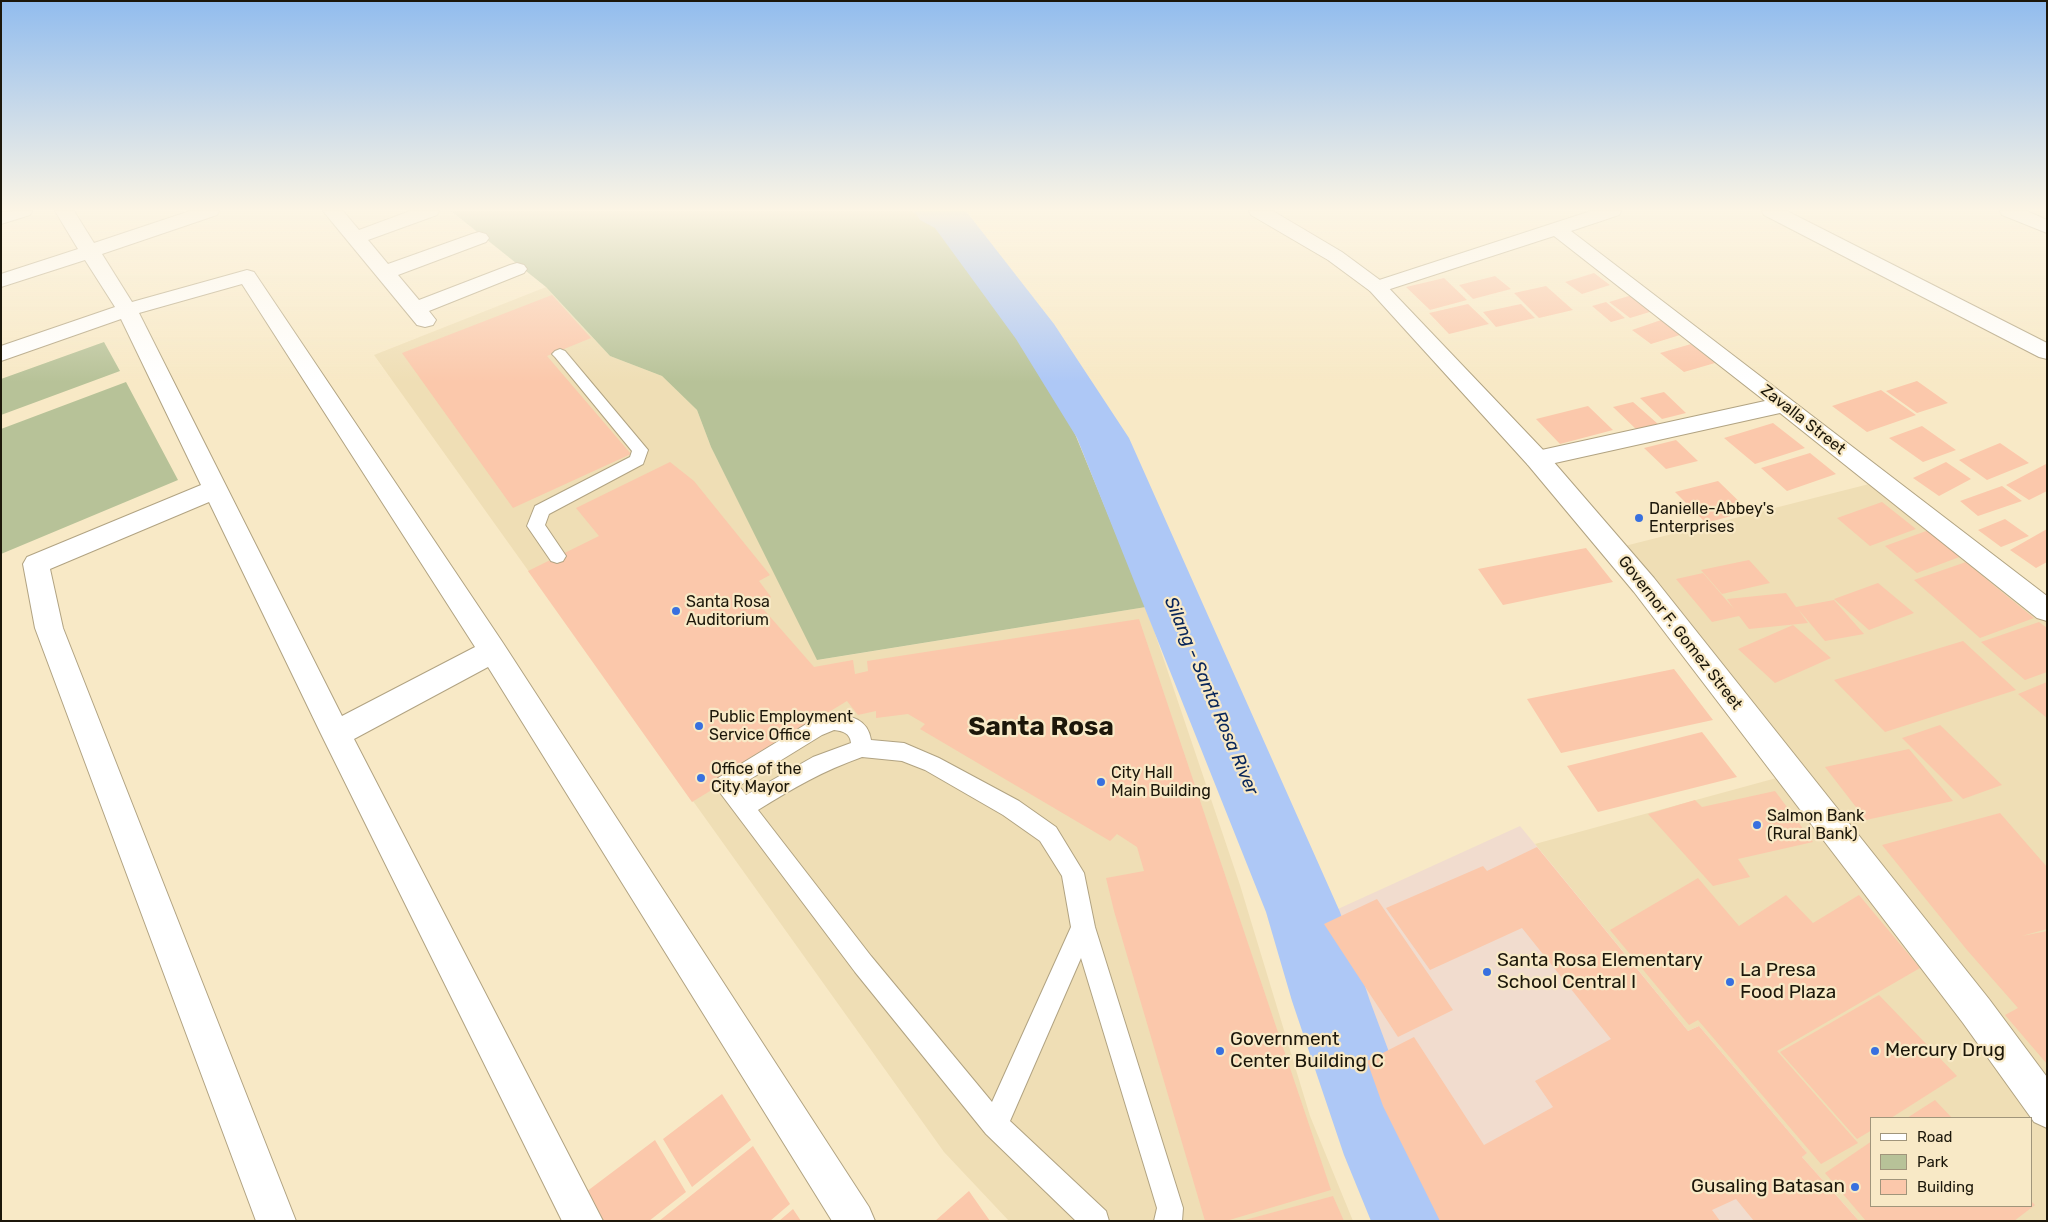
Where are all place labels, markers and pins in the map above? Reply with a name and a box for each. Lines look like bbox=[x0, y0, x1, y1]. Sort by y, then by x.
place label: Danielle-Abbey's Enterprises bbox=[1649, 499, 1774, 537]
marker: Danielle-Abbey's Enterprises bbox=[1633, 512, 1645, 524]
place label: Santa Rosa Auditorium bbox=[686, 592, 770, 630]
marker: Santa Rosa Auditorium bbox=[670, 605, 682, 617]
place label: Public Employment Service Office bbox=[709, 707, 853, 745]
marker: Public Employment Service Office bbox=[693, 720, 705, 732]
place label: Office of the City Mayor bbox=[711, 759, 801, 797]
place label: City Hall Main Building bbox=[1111, 763, 1211, 801]
marker: Office of the City Mayor bbox=[695, 772, 707, 784]
marker: City Hall Main Building bbox=[1095, 776, 1107, 788]
place label: Salmon Bank (Rural Bank) bbox=[1767, 806, 1864, 844]
marker: Salmon Bank (Rural Bank) bbox=[1751, 819, 1763, 831]
place label: Santa Rosa Elementary School Central I bbox=[1497, 950, 1703, 994]
place label: La Presa Food Plaza bbox=[1740, 960, 1836, 1004]
marker: Santa Rosa Elementary School Central I bbox=[1481, 966, 1493, 978]
marker: La Presa Food Plaza bbox=[1724, 976, 1736, 988]
place label: Government Center Building C bbox=[1230, 1029, 1384, 1073]
place label: Mercury Drug bbox=[1885, 1040, 2005, 1062]
marker: Government Center Building C bbox=[1214, 1045, 1226, 1057]
marker: Mercury Drug bbox=[1869, 1045, 1881, 1057]
place label: Gusaling Batasan bbox=[1691, 1176, 1845, 1198]
marker: Gusaling Batasan bbox=[1849, 1181, 1861, 1193]

